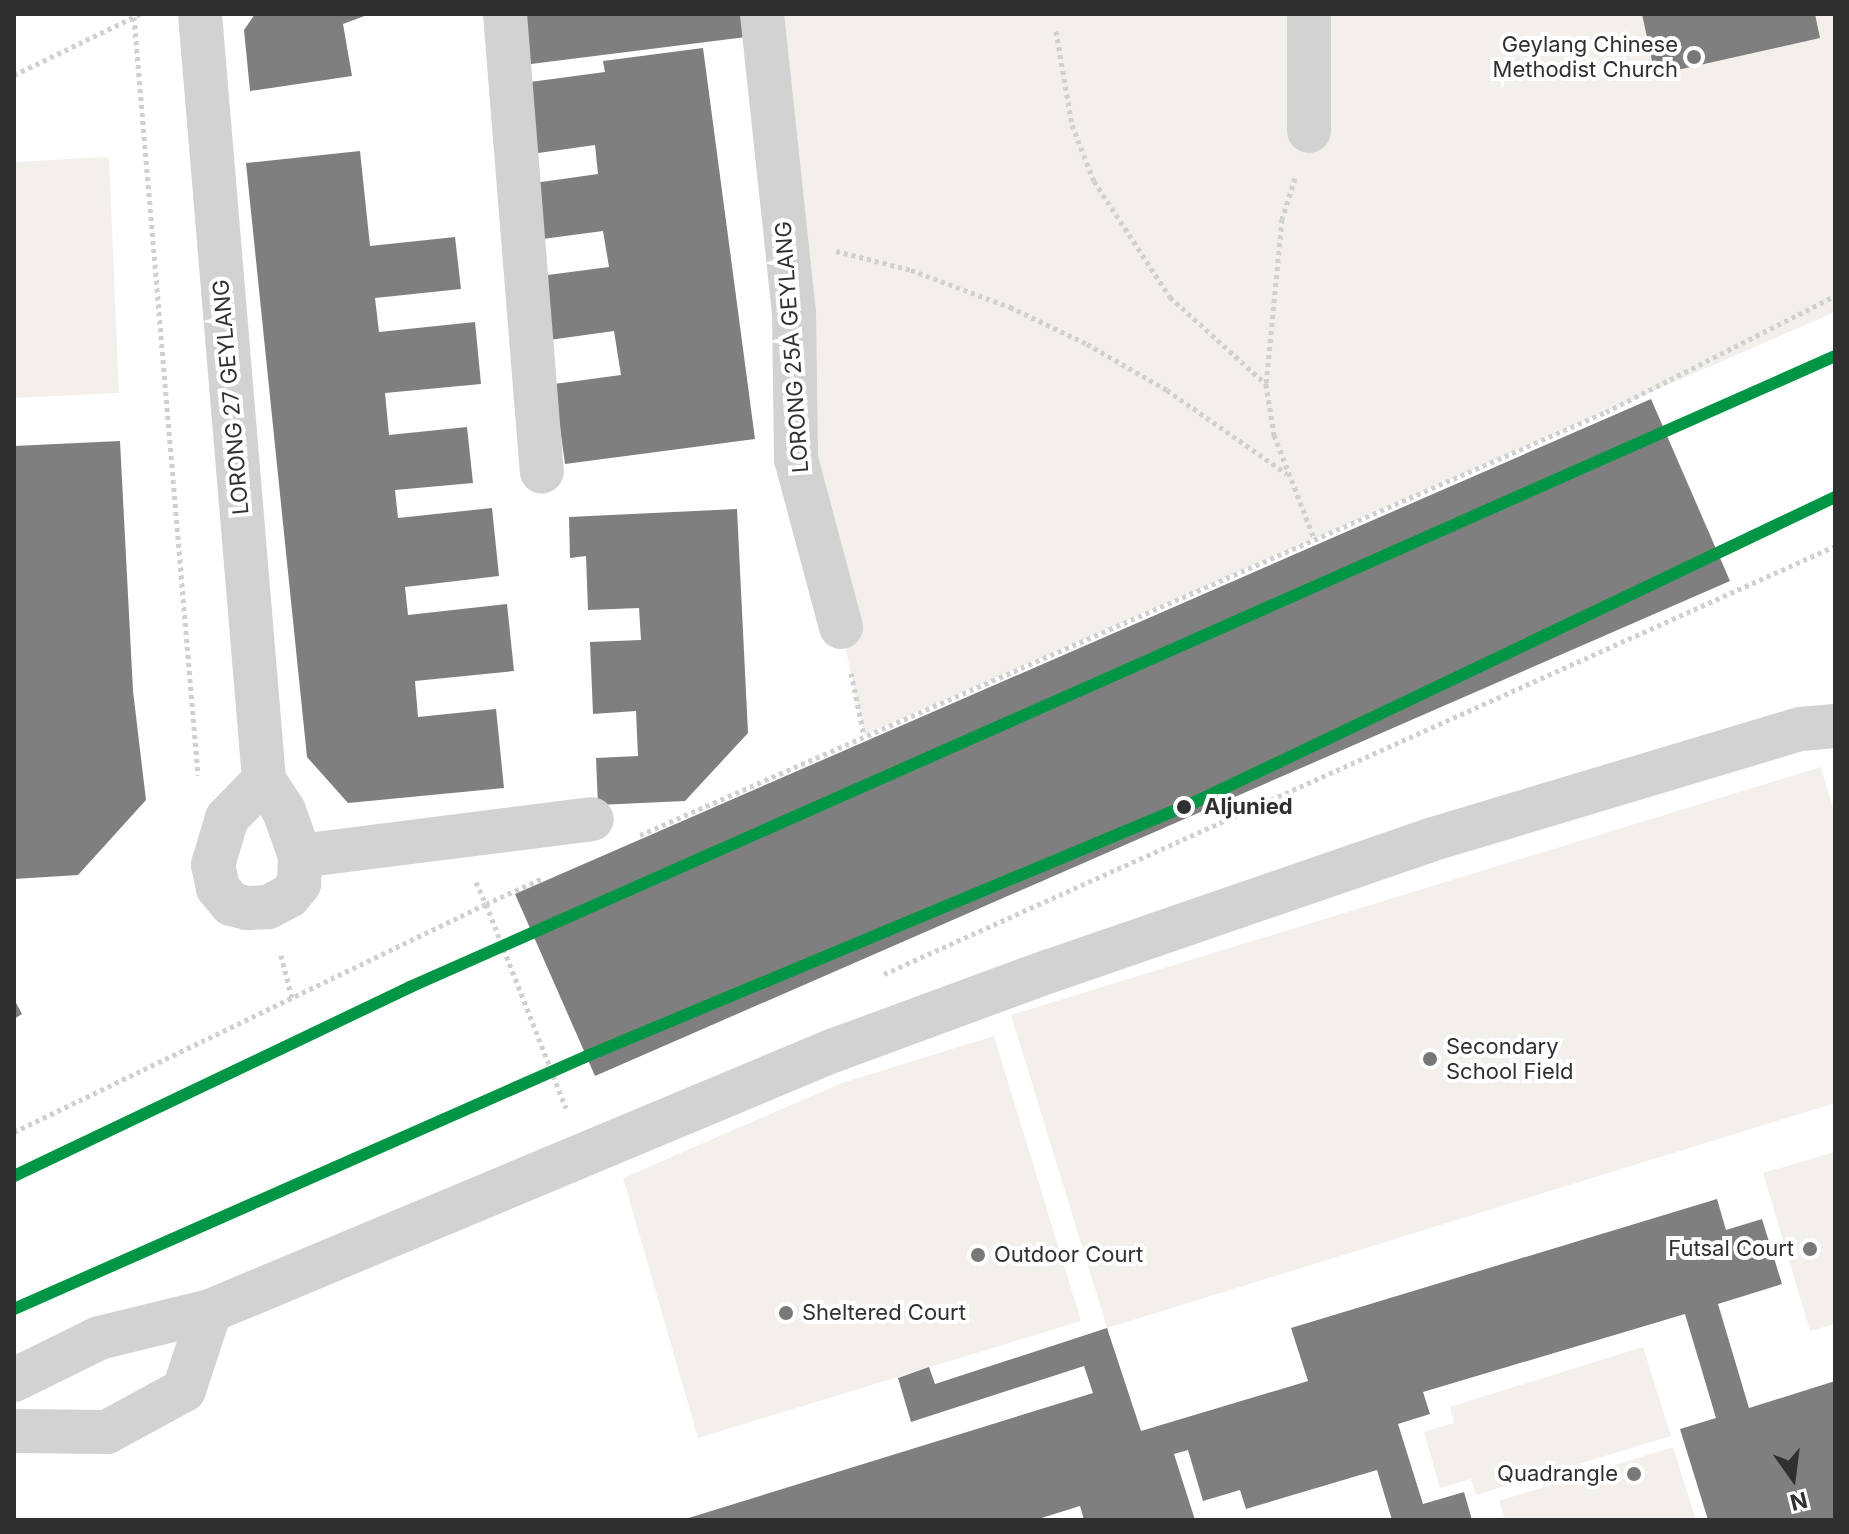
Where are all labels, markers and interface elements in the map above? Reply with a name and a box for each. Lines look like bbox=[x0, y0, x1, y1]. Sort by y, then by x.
place label: Geylang Chinese Methodist Church bbox=[1493, 31, 1678, 82]
marker: Geylang Chinese Methodist Church bbox=[1685, 48, 1703, 66]
street label: LORONG 25A GEYLANG bbox=[770, 220, 814, 474]
street label: LORONG 27 GEYLANG bbox=[208, 278, 254, 516]
marker: Aljunied bbox=[1171, 794, 1197, 820]
place label: Aljunied bbox=[1204, 794, 1293, 820]
place label: Secondary School Field bbox=[1446, 1033, 1574, 1084]
marker: Secondary School Field bbox=[1421, 1050, 1439, 1068]
place label: Futsal Court bbox=[1668, 1236, 1794, 1262]
marker: Futsal Court bbox=[1801, 1240, 1819, 1258]
place label: Outdoor Court bbox=[994, 1242, 1143, 1268]
marker: Outdoor Court bbox=[969, 1246, 987, 1264]
place label: Sheltered Court bbox=[802, 1300, 966, 1326]
marker: Sheltered Court bbox=[777, 1304, 795, 1322]
north arrow bbox=[1753, 1438, 1833, 1518]
place label: Quadrangle bbox=[1497, 1461, 1618, 1487]
marker: Quadrangle bbox=[1625, 1465, 1643, 1483]
text: N bbox=[1788, 1487, 1810, 1516]

